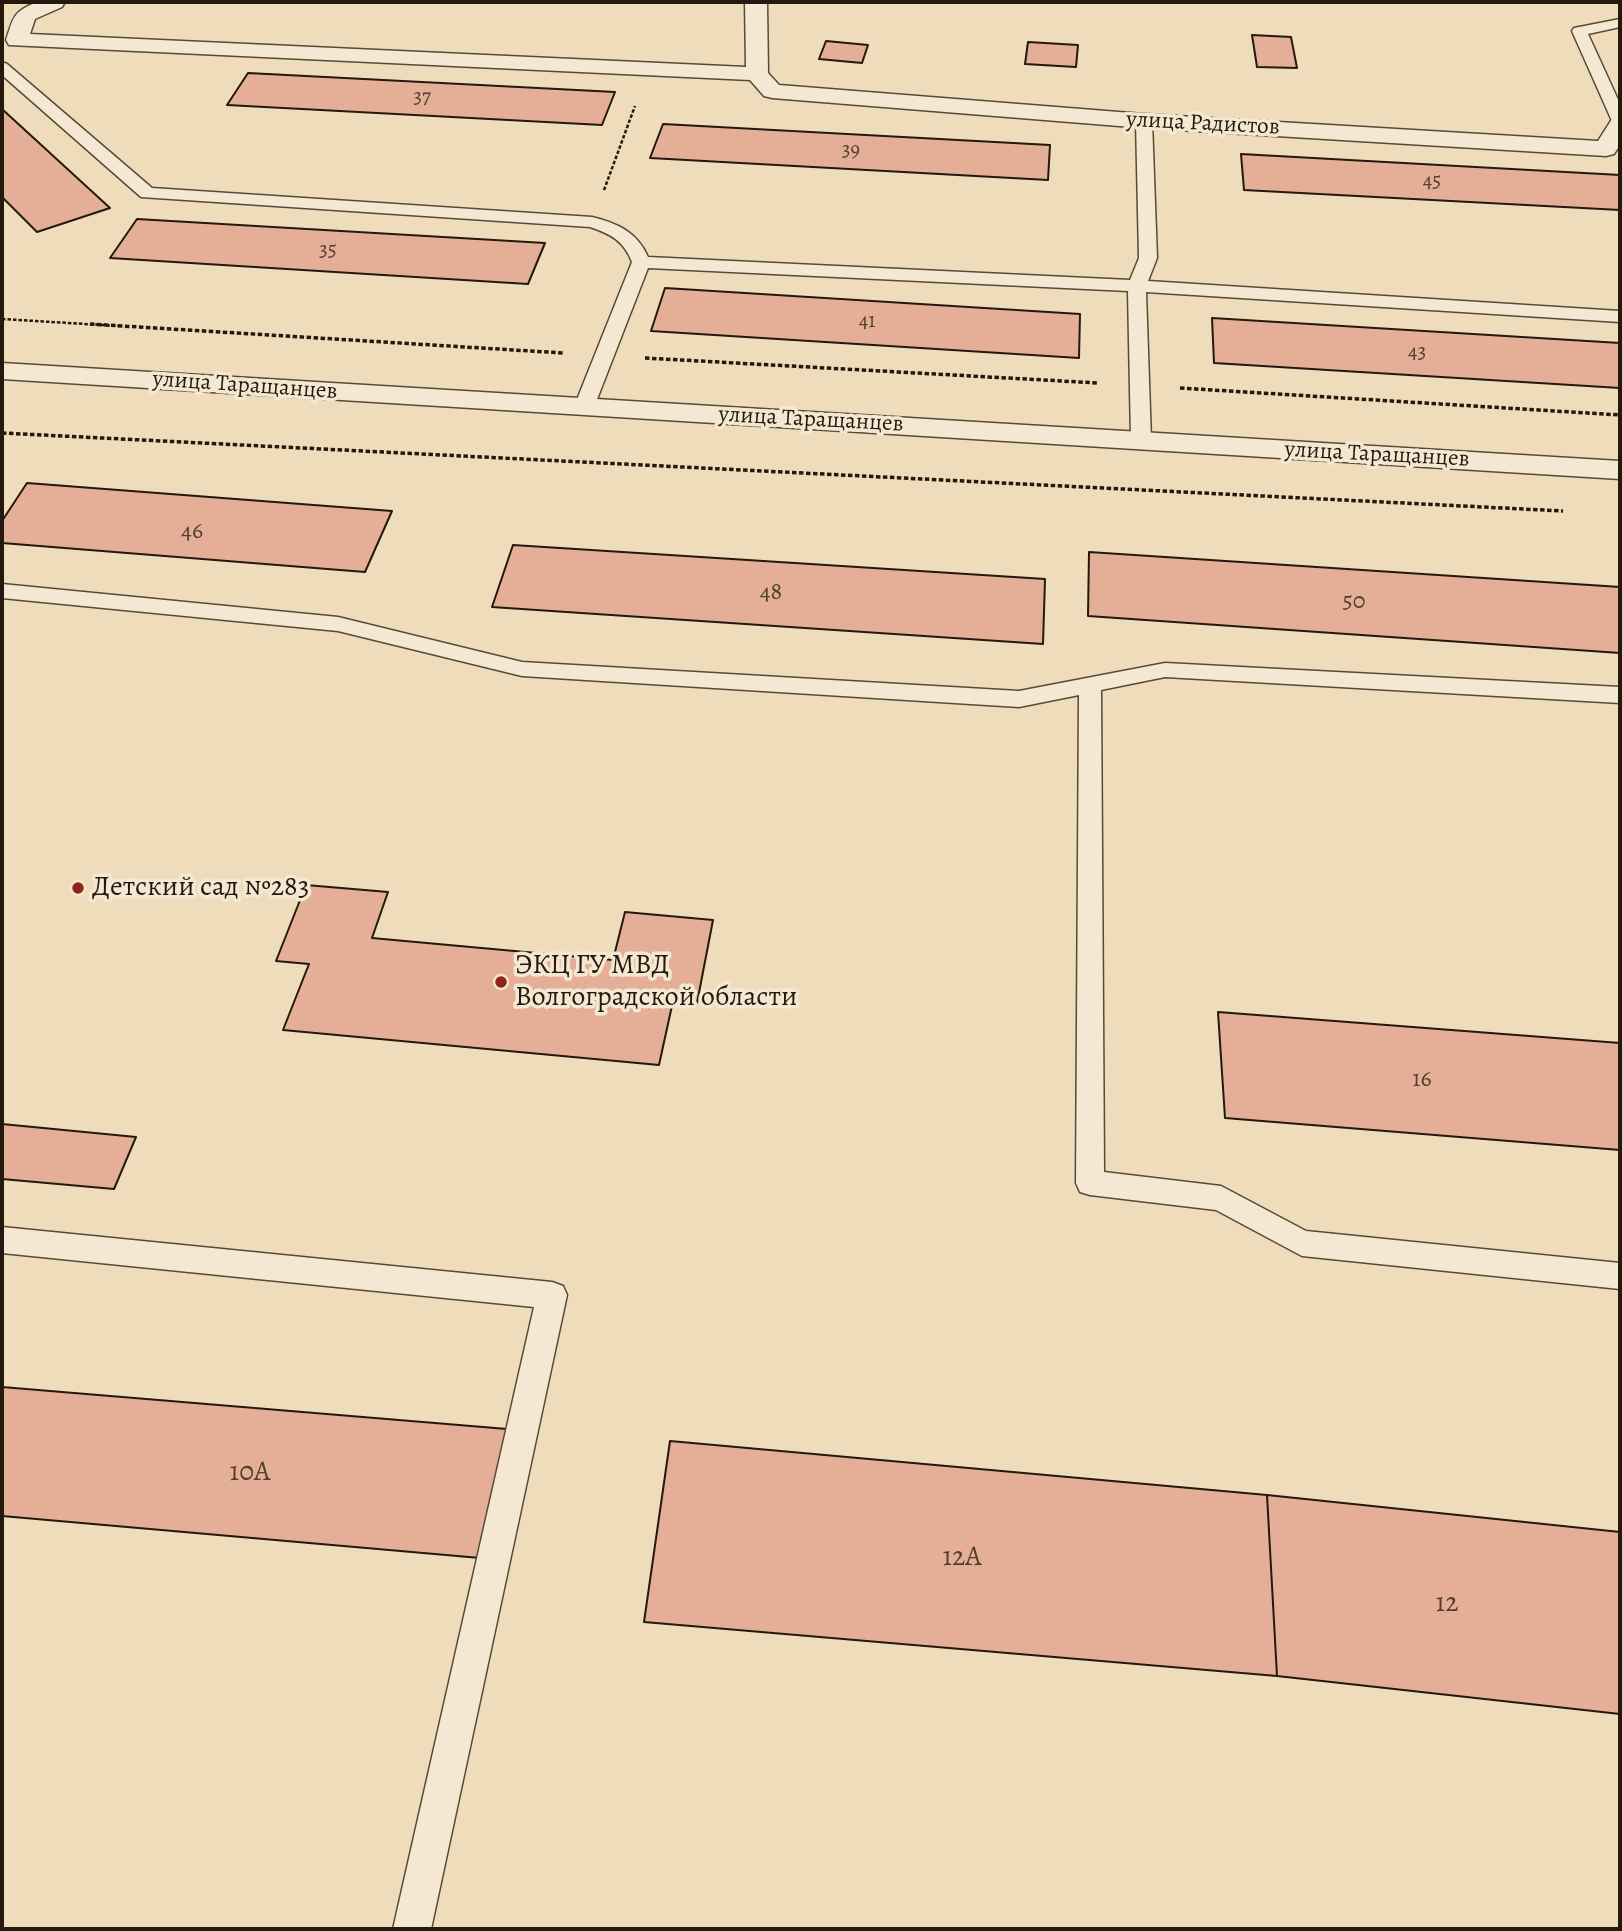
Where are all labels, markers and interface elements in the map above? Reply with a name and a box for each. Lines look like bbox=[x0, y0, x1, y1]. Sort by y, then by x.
house number: 37 bbox=[413, 85, 431, 111]
street label: улица Радистов bbox=[1126, 106, 1280, 142]
house number: 39 bbox=[842, 138, 860, 164]
house number: 45 bbox=[1423, 169, 1441, 195]
house number: 35 bbox=[319, 238, 337, 264]
house number: 41 bbox=[859, 309, 875, 335]
house number: 43 bbox=[1408, 340, 1426, 366]
street label: улица Таращанцев bbox=[152, 366, 338, 406]
street label: улица Таращанцев bbox=[718, 401, 904, 439]
street label: улица Таращанцев bbox=[1284, 436, 1470, 474]
house number: 46 bbox=[181, 518, 203, 546]
house number: 48 bbox=[760, 579, 782, 607]
house number: 50 bbox=[1342, 588, 1366, 616]
place label: Детский сад №283 bbox=[92, 871, 309, 905]
marker: Детский сад №283 bbox=[70, 880, 86, 896]
place label: ЭКЦ ГУ МВД Волгоградской области bbox=[515, 949, 797, 1015]
marker: ЭКЦ ГУ МВД Волгоградской области bbox=[493, 974, 509, 990]
house number: 16 bbox=[1412, 1066, 1432, 1094]
house number: 10А bbox=[230, 1456, 270, 1490]
house number: 12А bbox=[942, 1541, 982, 1575]
house number: 12 bbox=[1436, 1587, 1458, 1621]

